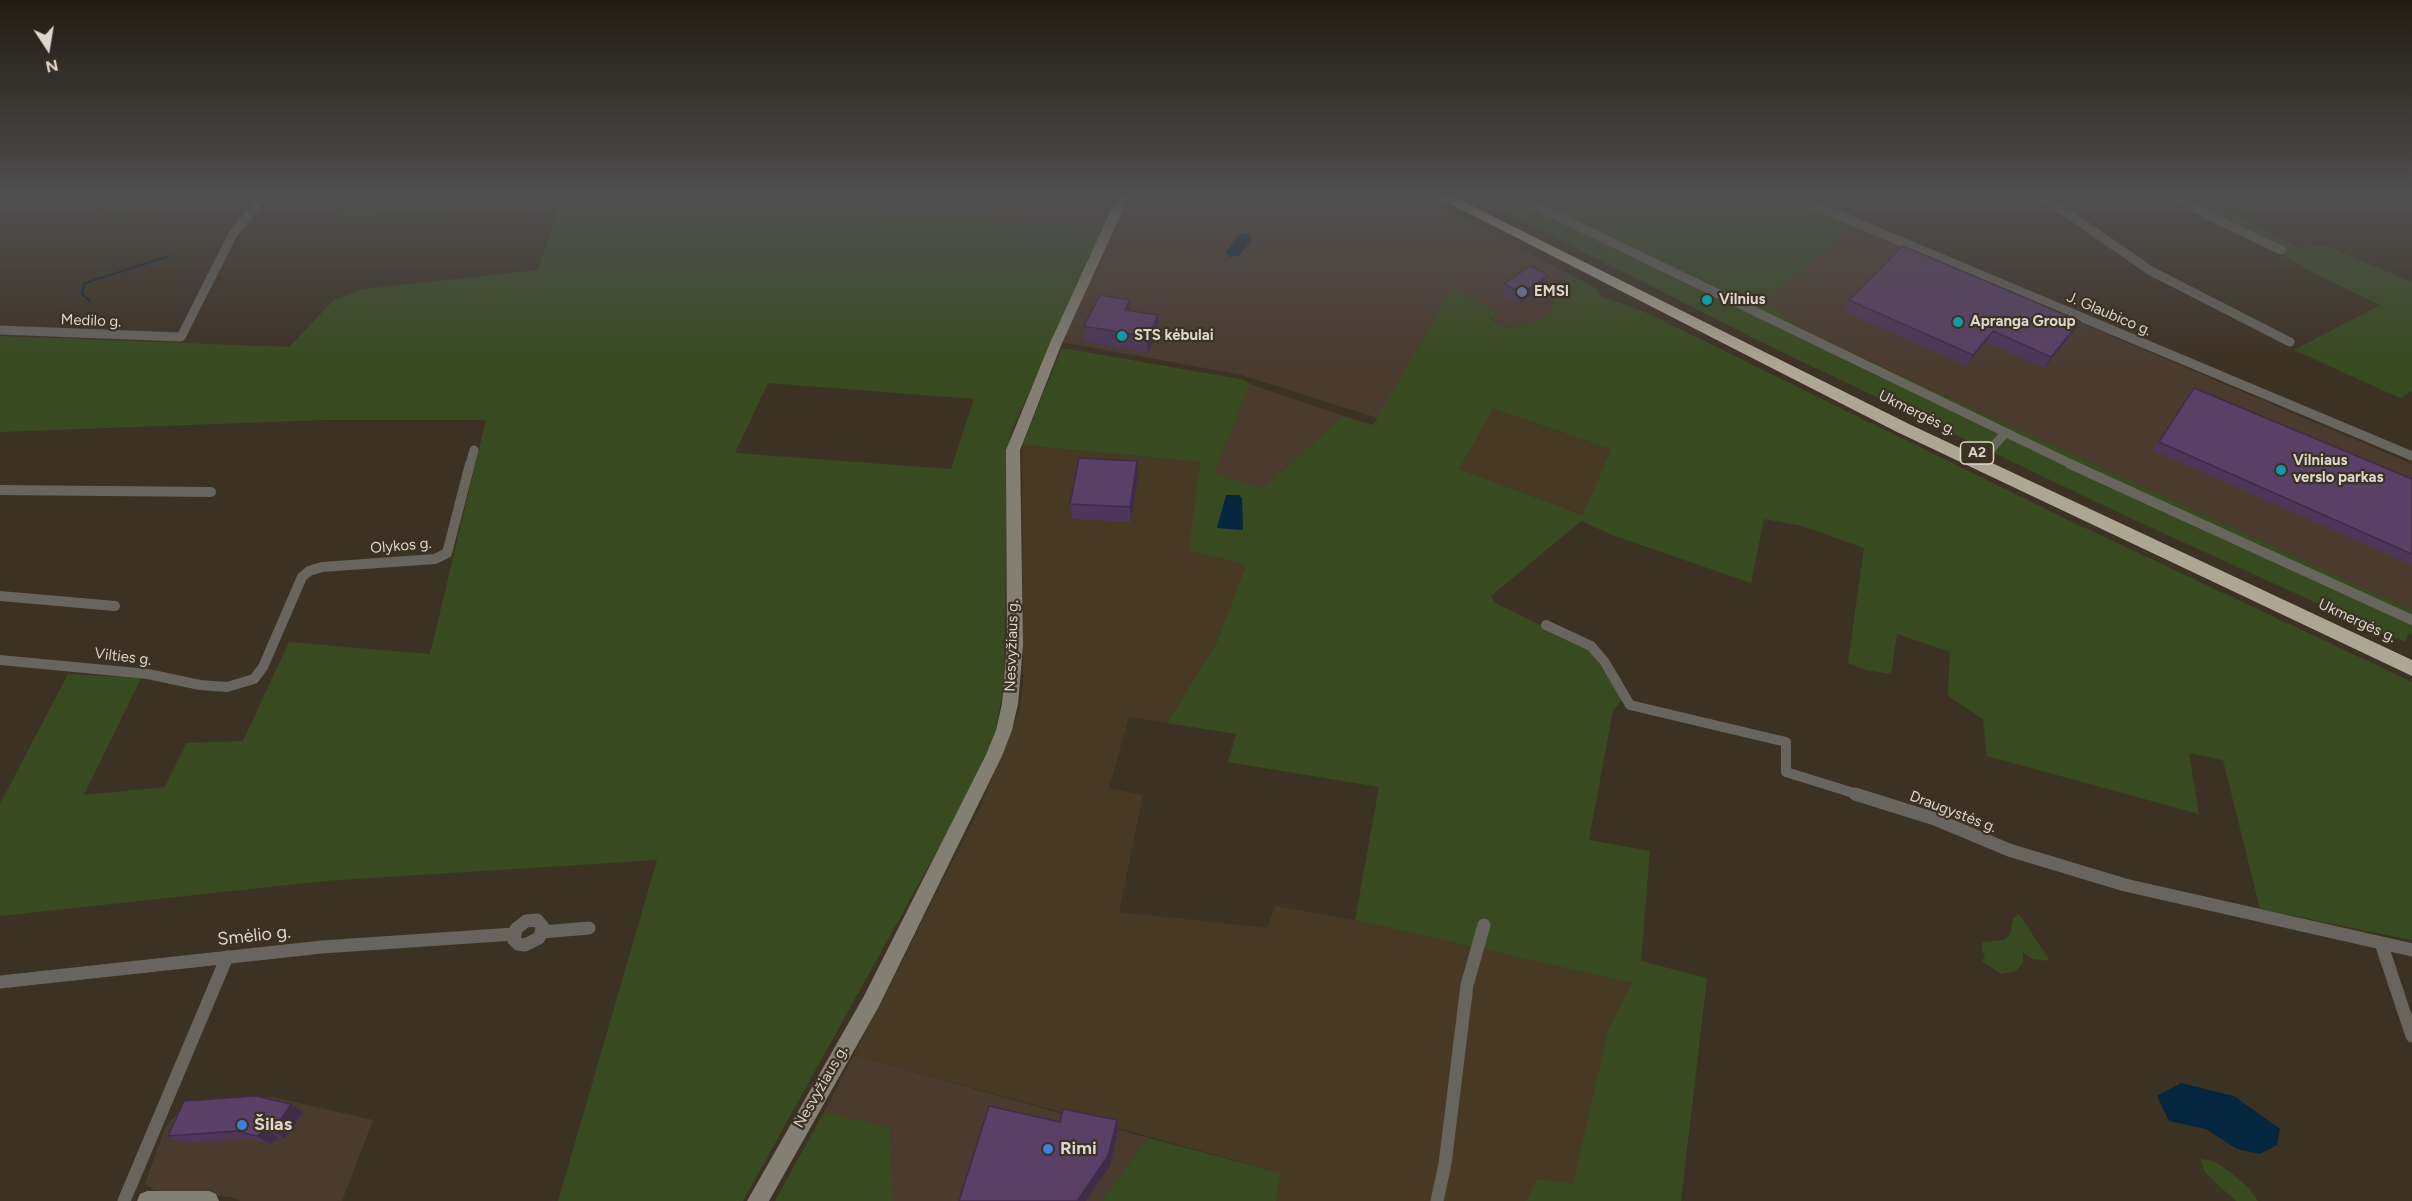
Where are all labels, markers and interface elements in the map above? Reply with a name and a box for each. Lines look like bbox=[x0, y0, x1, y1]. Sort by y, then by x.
north arrow bbox=[18, 18, 78, 78]
text: N bbox=[44, 56, 60, 77]
place label: EMSI bbox=[1534, 283, 1569, 301]
marker: EMSI bbox=[1515, 285, 1529, 299]
street label: J. Glaubico g. bbox=[2064, 288, 2154, 340]
place label: Vilnius bbox=[1719, 291, 1765, 309]
marker: Vilnius bbox=[1700, 293, 1714, 307]
street label: Medilo g. bbox=[60, 311, 122, 331]
place label: Apranga Group bbox=[1970, 313, 2076, 331]
marker: Apranga Group bbox=[1951, 315, 1965, 329]
place label: STS kėbulai bbox=[1134, 327, 1214, 345]
marker: STS kėbulai bbox=[1115, 329, 1129, 343]
street label: Ukmergės g. bbox=[1876, 387, 1958, 439]
road number: A2 bbox=[1960, 442, 1994, 464]
place label: Vilniaus verslo parkas bbox=[2293, 452, 2383, 487]
marker: Vilniaus verslo parkas bbox=[2274, 463, 2288, 477]
street label: Olykos g. bbox=[370, 534, 432, 558]
street label: Ukmergės g. bbox=[2315, 595, 2399, 647]
street label: Nesvyžiaus g. bbox=[1001, 600, 1023, 692]
street label: Vilties g. bbox=[94, 645, 152, 669]
street label: Draugystės g. bbox=[1907, 787, 1999, 837]
street label: Smėlio g. bbox=[216, 921, 292, 951]
street label: Nesvyžiaus g. bbox=[790, 1043, 852, 1131]
place label: Šilas bbox=[254, 1114, 292, 1136]
marker: Šilas bbox=[235, 1118, 249, 1132]
place label: Rimi bbox=[1060, 1138, 1097, 1160]
marker: Rimi bbox=[1041, 1142, 1055, 1156]

